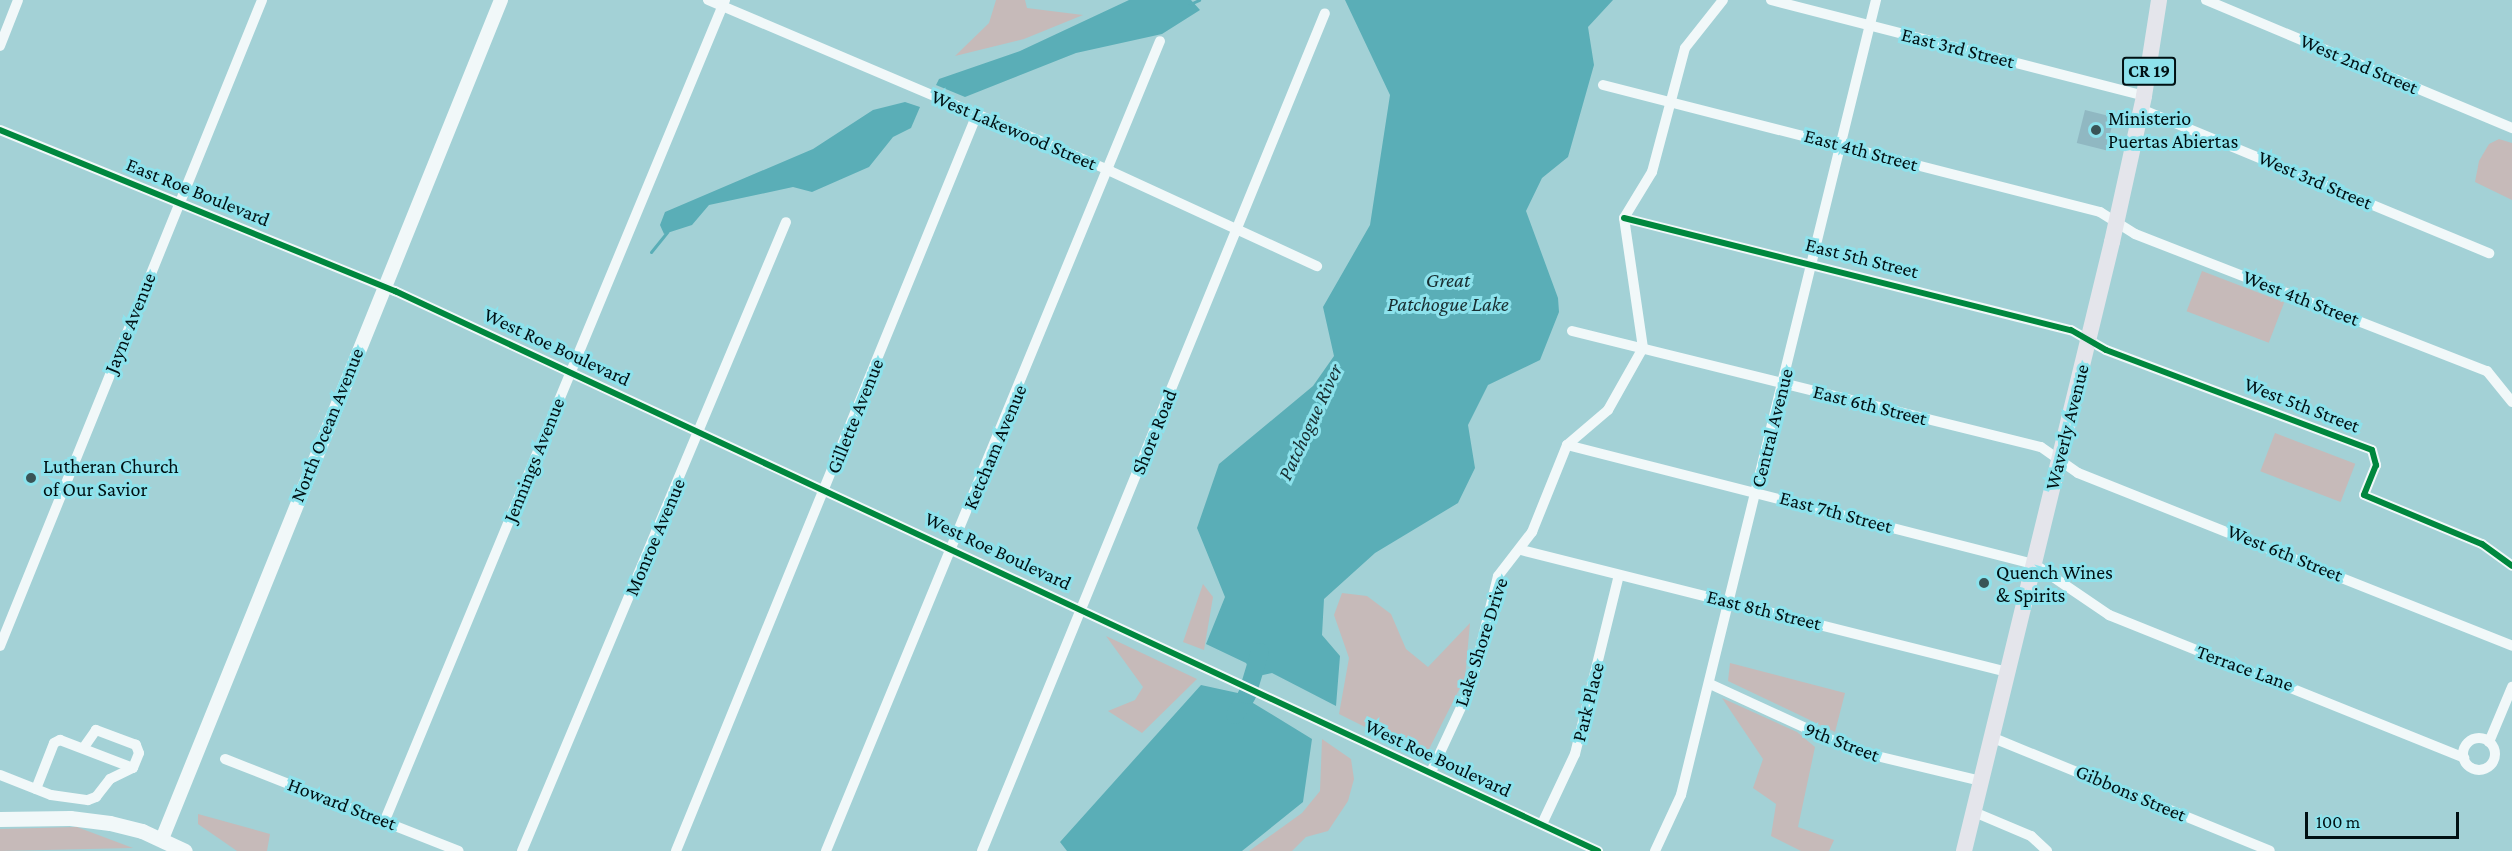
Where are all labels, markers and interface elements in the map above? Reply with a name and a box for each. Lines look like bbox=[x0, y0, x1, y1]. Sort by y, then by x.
street label: East 3rd Street bbox=[1899, 22, 2017, 74]
street label: West 2nd Street bbox=[2296, 28, 2422, 100]
road number: CR 19 bbox=[2122, 56, 2176, 86]
street label: West Lakewood Street bbox=[928, 84, 1100, 176]
place label: Ministerio Puertas Abiertas bbox=[2108, 106, 2238, 153]
street label: East 4th Street bbox=[1802, 123, 1920, 177]
marker: Ministerio Puertas Abiertas bbox=[2089, 123, 2103, 137]
street label: West 3rd Street bbox=[2254, 145, 2376, 215]
street label: East Roe Boulevard bbox=[123, 152, 273, 232]
street label: East 5th Street bbox=[1803, 232, 1921, 284]
street label: West 4th Street bbox=[2239, 265, 2363, 331]
water label: Great Patchogue Lake bbox=[1387, 267, 1509, 317]
street label: Jayne Avenue bbox=[99, 269, 161, 377]
street label: West Roe Boulevard bbox=[480, 303, 634, 391]
street label: North Ocean Avenue bbox=[285, 344, 369, 506]
street label: Gillette Avenue bbox=[821, 355, 889, 477]
water label: Patchogue River bbox=[1272, 360, 1348, 484]
street label: Waverly Avenue bbox=[2040, 362, 2094, 492]
street label: Central Avenue bbox=[1746, 366, 1798, 490]
street label: West 5th Street bbox=[2241, 372, 2363, 438]
street label: East 6th Street bbox=[1811, 379, 1929, 431]
street label: Ketcham Avenue bbox=[958, 381, 1032, 513]
street label: Shore Road bbox=[1126, 386, 1182, 478]
street label: Jennings Avenue bbox=[498, 394, 570, 526]
place label: Lutheran Church of Our Savior bbox=[43, 454, 179, 501]
marker: Lutheran Church of Our Savior bbox=[24, 471, 38, 485]
street label: Monroe Avenue bbox=[619, 475, 691, 599]
street label: East 7th Street bbox=[1777, 485, 1895, 539]
street label: West Roe Boulevard bbox=[921, 507, 1075, 595]
street label: West 6th Street bbox=[2224, 519, 2346, 587]
place label: Quench Wines & Spirits bbox=[1996, 560, 2113, 607]
street label: Lake Shore Drive bbox=[1449, 575, 1513, 709]
marker: Quench Wines & Spirits bbox=[1977, 576, 1991, 590]
street label: East 8th Street bbox=[1704, 584, 1824, 636]
street label: Terrace Lane bbox=[2193, 639, 2297, 697]
street label: Park Place bbox=[1567, 660, 1609, 744]
street label: West Roe Boulevard bbox=[1361, 714, 1515, 802]
street label: 9th Street bbox=[1801, 717, 1883, 767]
street label: Gibbons Street bbox=[2072, 759, 2190, 827]
street label: Howard Street bbox=[284, 772, 400, 836]
scale bar bbox=[2308, 800, 2462, 838]
text: 100 m bbox=[2316, 812, 2360, 832]

